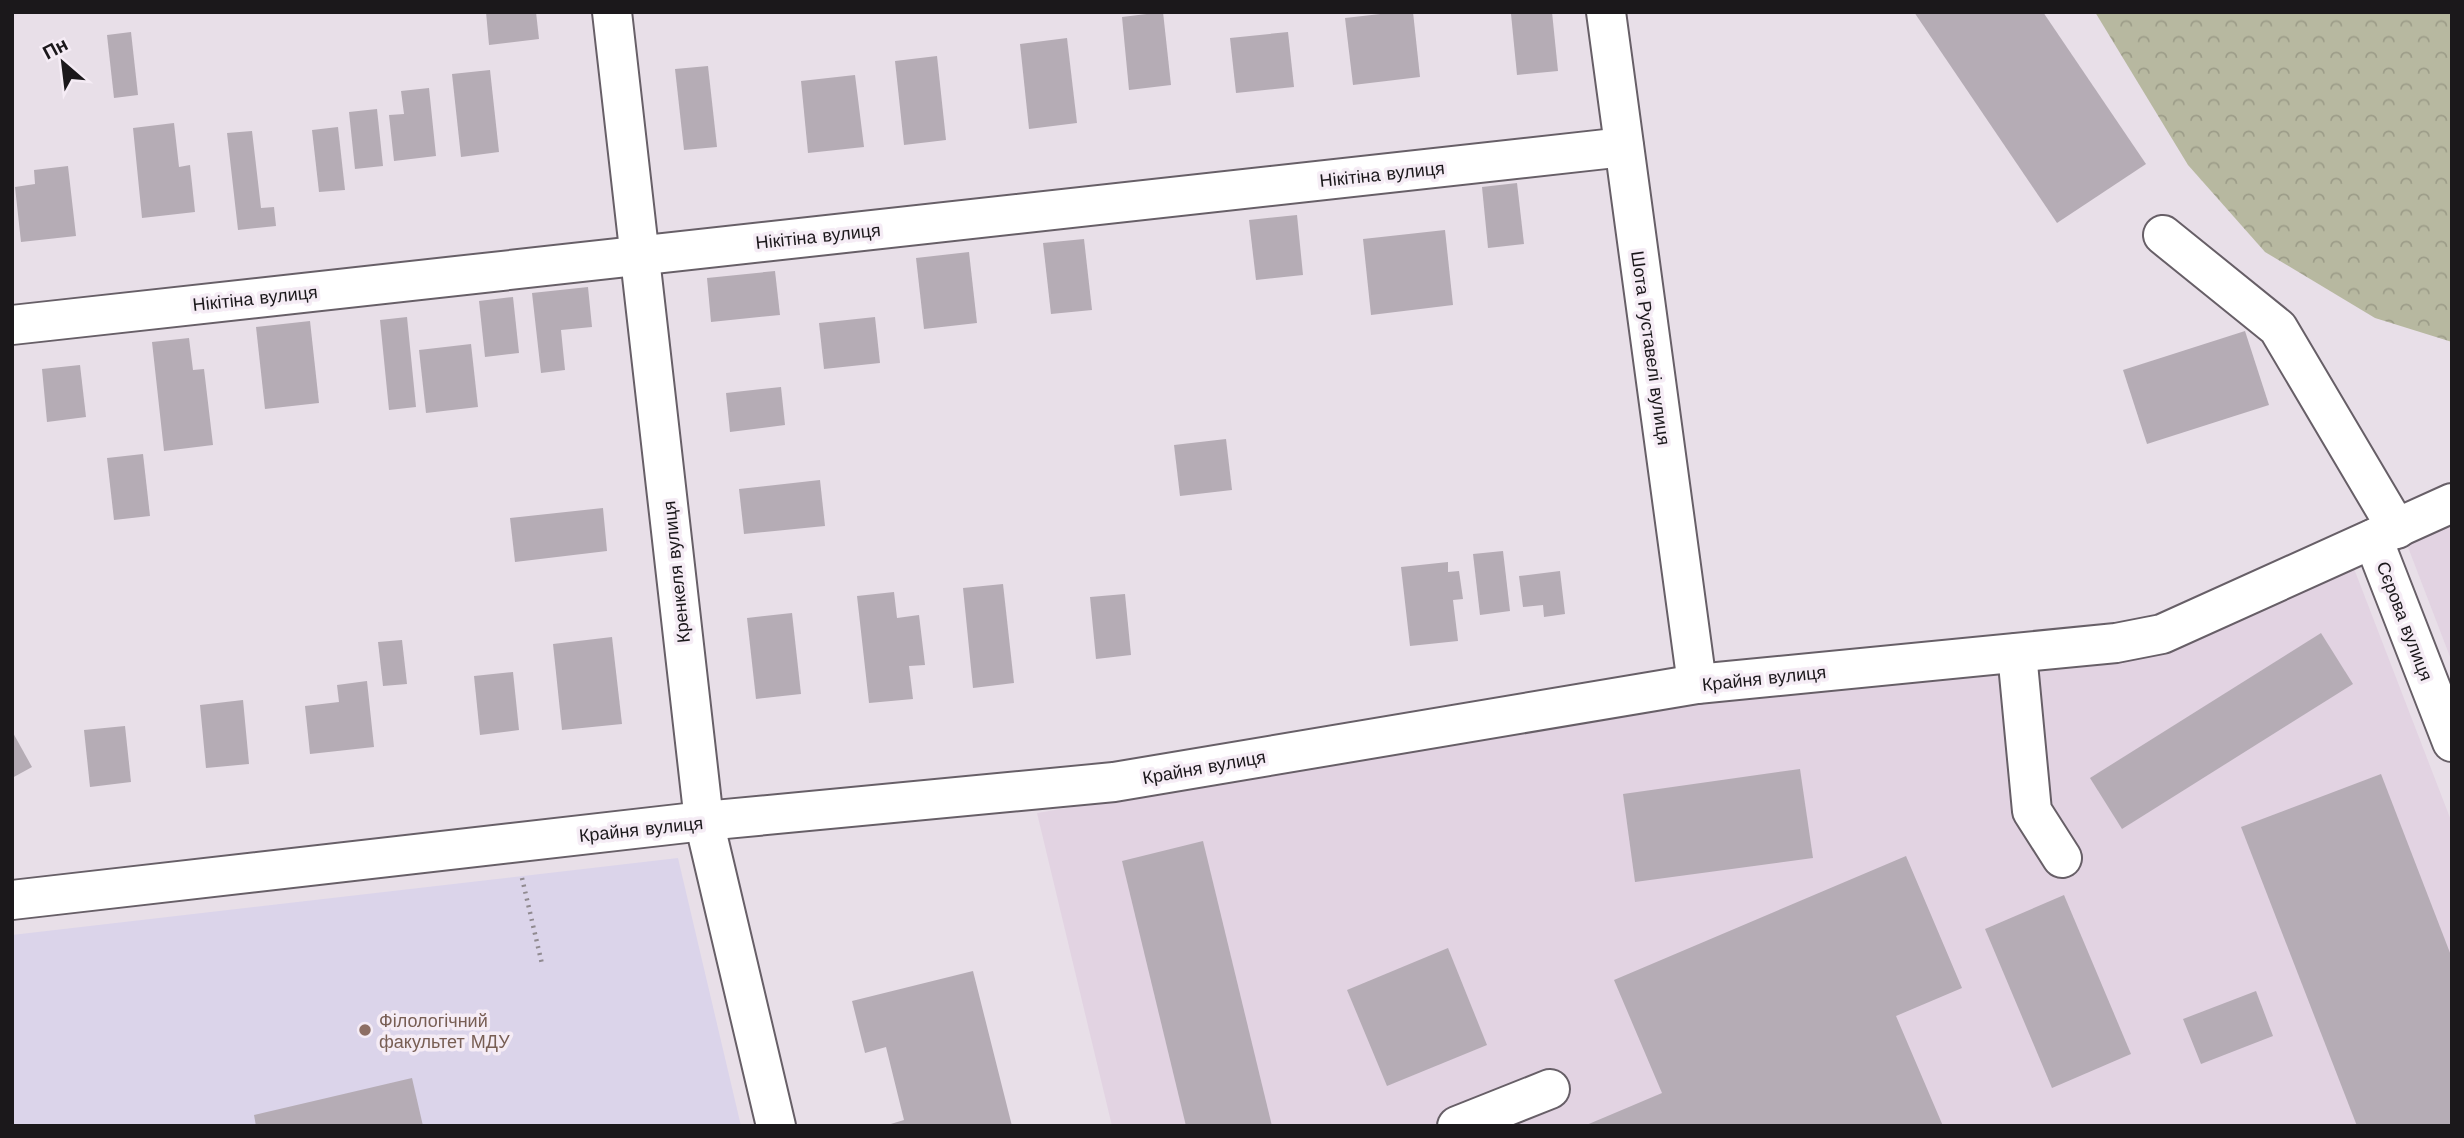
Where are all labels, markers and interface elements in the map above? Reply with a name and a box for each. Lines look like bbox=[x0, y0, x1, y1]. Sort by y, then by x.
north arrow bbox=[28, 28, 98, 98]
text: Пн bbox=[39, 32, 72, 64]
street label: Нікітіна вулиця bbox=[1318, 157, 1446, 191]
street label: Нікітіна вулиця bbox=[754, 219, 882, 253]
street label: Шота Руставелі вулиця bbox=[1627, 250, 1675, 446]
street label: Нікітіна вулиця bbox=[191, 281, 319, 315]
street label: Кренкеля вулиця bbox=[658, 500, 694, 644]
street label: Сєрова вулиця bbox=[2373, 558, 2437, 684]
street label: Крайня вулиця bbox=[1701, 661, 1827, 695]
street label: Крайня вулиця bbox=[1141, 746, 1267, 788]
street label: Крайня вулиця bbox=[578, 812, 704, 846]
place label: Філологічний факультет МДУ bbox=[379, 1010, 510, 1052]
marker: Філологічний факультет МДУ bbox=[357, 1022, 373, 1038]

